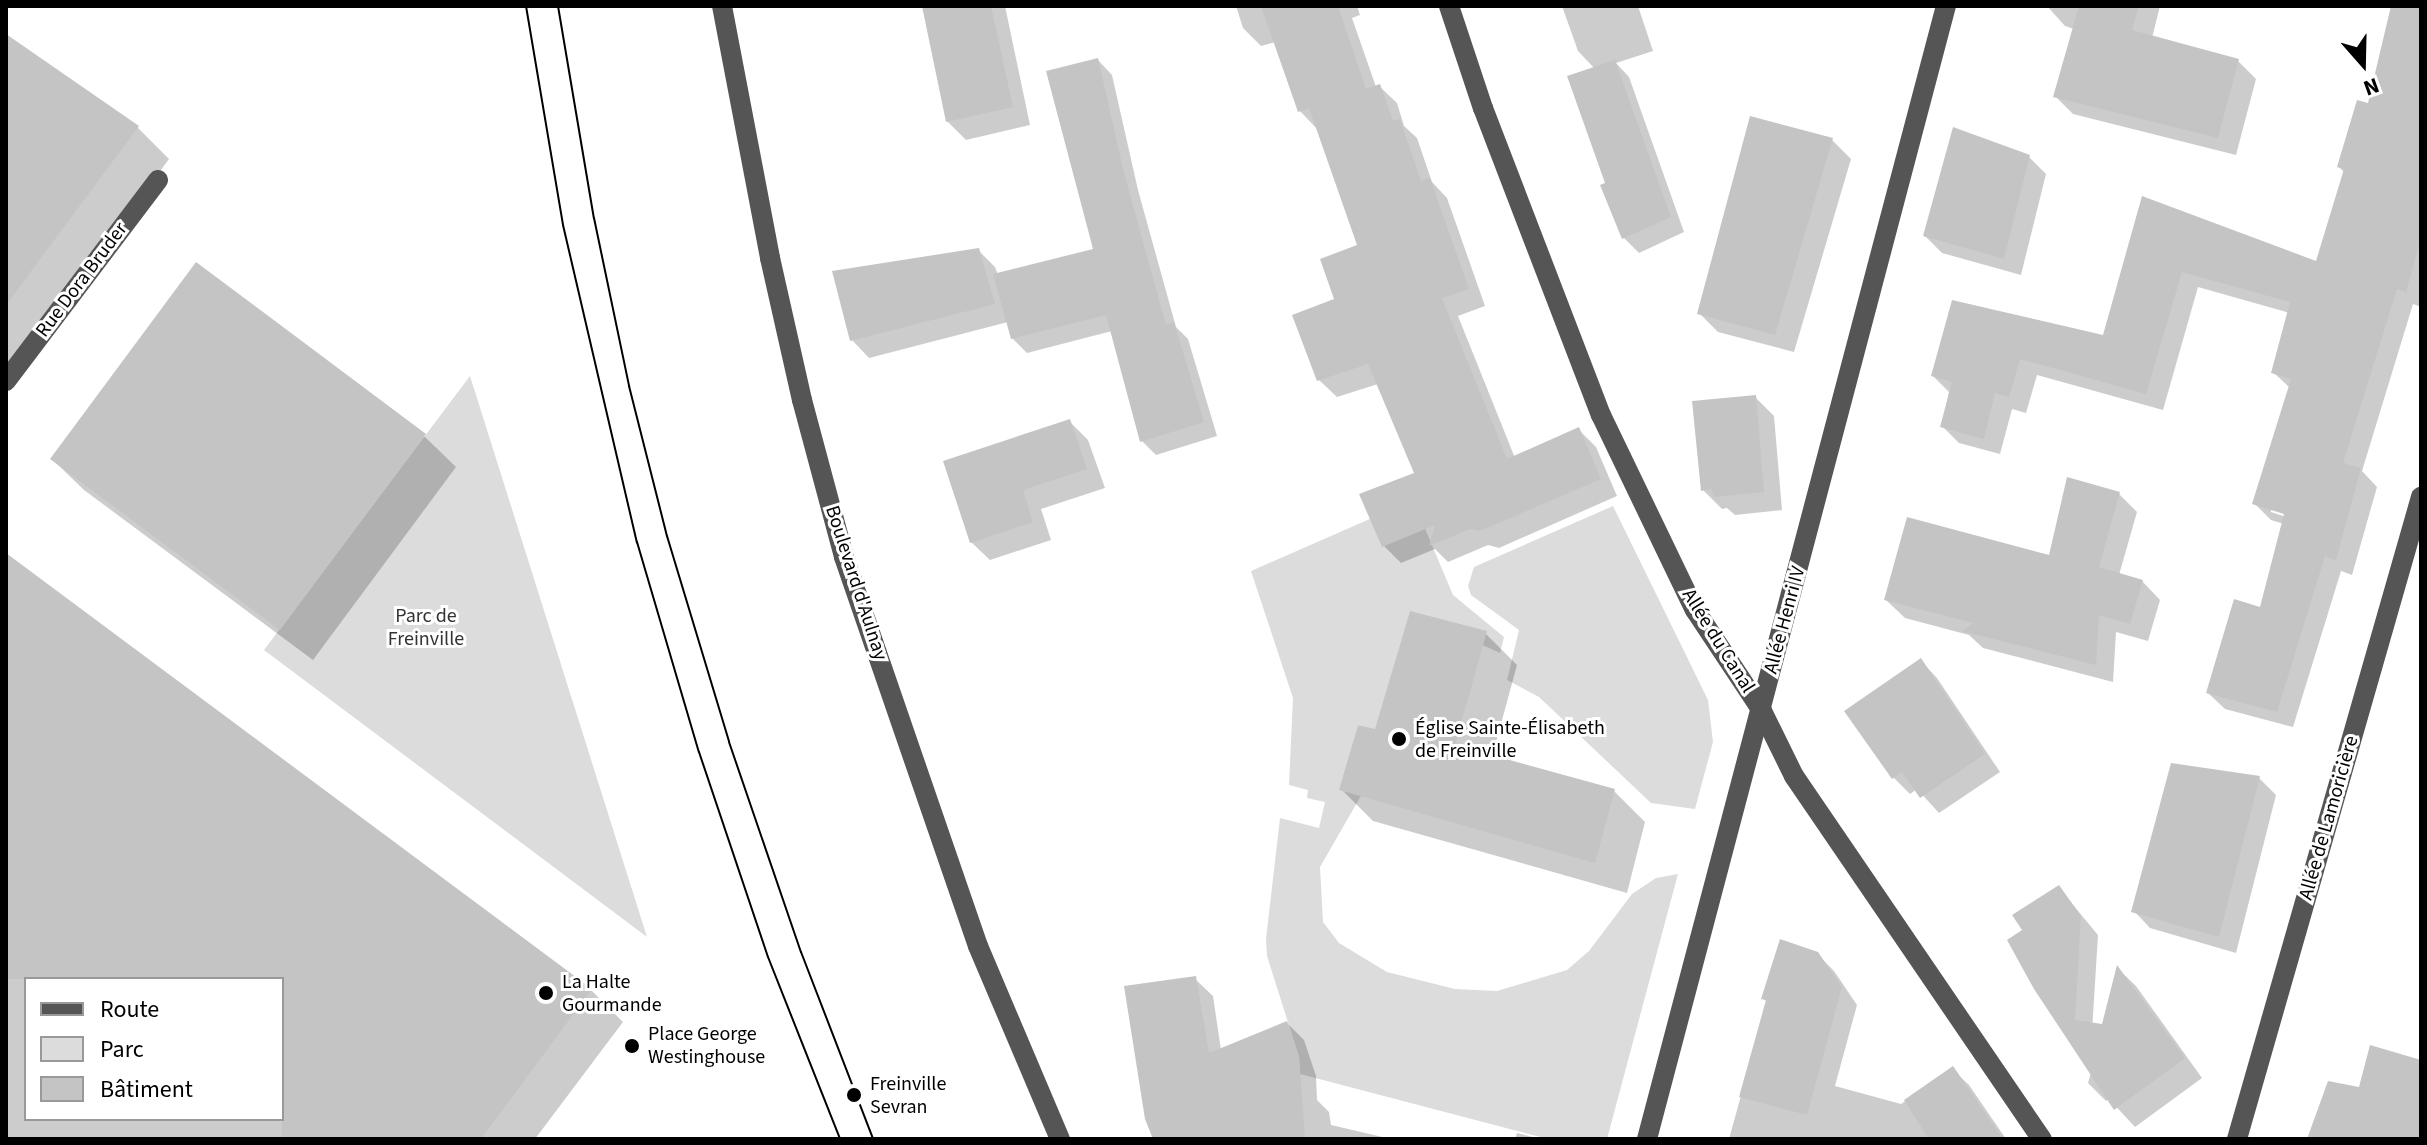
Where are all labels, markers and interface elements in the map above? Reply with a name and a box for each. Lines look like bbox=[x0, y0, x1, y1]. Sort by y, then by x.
north arrow bbox=[2323, 24, 2403, 104]
text: N bbox=[2359, 69, 2384, 104]
street label: Rue Dora Bruder bbox=[31, 218, 133, 342]
street label: Boulevard d'Aulnay bbox=[820, 502, 892, 664]
street label: Allée Henri IV bbox=[1759, 564, 1811, 676]
street label: Allée du Canal bbox=[1676, 584, 1760, 698]
park label: Parc de Freinville bbox=[388, 604, 464, 651]
place label: Église Sainte-Élisabeth de Freinville bbox=[1415, 716, 1605, 763]
marker: Église Sainte-Élisabeth de Freinville bbox=[1390, 730, 1408, 748]
street label: Allée de Lamoricière bbox=[2294, 733, 2364, 903]
place label: La Halte Gourmande bbox=[562, 970, 662, 1017]
legend bbox=[24, 977, 284, 1121]
marker: La Halte Gourmande bbox=[537, 984, 555, 1002]
text: Route bbox=[100, 992, 159, 1027]
place label: Place George Westinghouse bbox=[648, 1022, 765, 1069]
text: Parc bbox=[100, 1032, 144, 1067]
marker: Place George Westinghouse bbox=[623, 1037, 641, 1055]
text: Bâtiment bbox=[100, 1072, 193, 1107]
place label: Freinville Sevran bbox=[870, 1072, 946, 1119]
marker: Freinville Sevran bbox=[845, 1086, 863, 1104]

